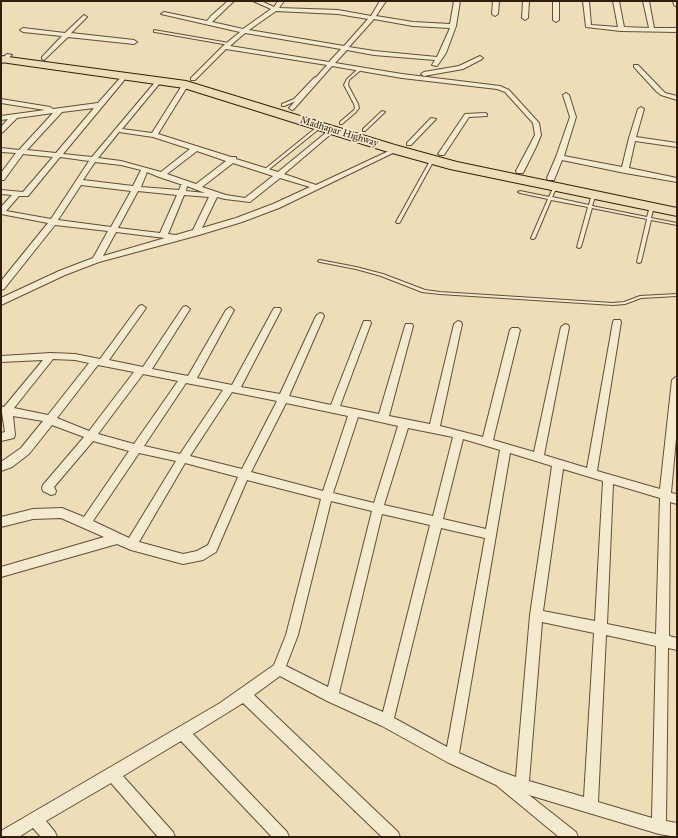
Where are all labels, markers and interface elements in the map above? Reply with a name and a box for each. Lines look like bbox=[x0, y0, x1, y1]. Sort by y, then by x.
street label: Madhapar Highway bbox=[298, 114, 380, 150]

